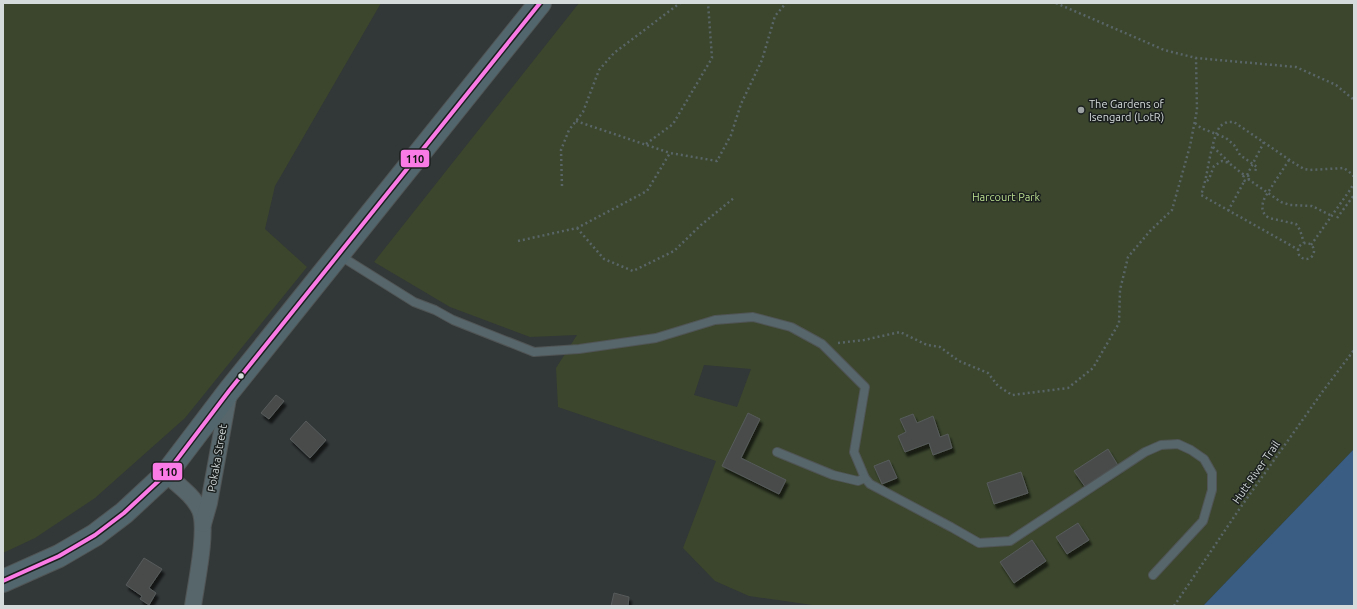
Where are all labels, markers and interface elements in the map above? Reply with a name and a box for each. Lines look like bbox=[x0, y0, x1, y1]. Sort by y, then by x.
place label: The Gardens of Isengard (LotR) bbox=[1089, 98, 1165, 124]
marker: The Gardens of Isengard (LotR) bbox=[1076, 105, 1086, 115]
line badge: 110 bbox=[400, 149, 430, 168]
text: 110 bbox=[406, 153, 424, 165]
park label: Harcourt Park bbox=[972, 191, 1041, 203]
unlabelled marker bbox=[236, 371, 246, 381]
street label: Pokaka Street bbox=[205, 423, 229, 493]
street label: Hutt River Trail bbox=[1230, 438, 1282, 506]
line badge: 110 bbox=[152, 462, 183, 481]
text: 110 bbox=[159, 466, 177, 478]

